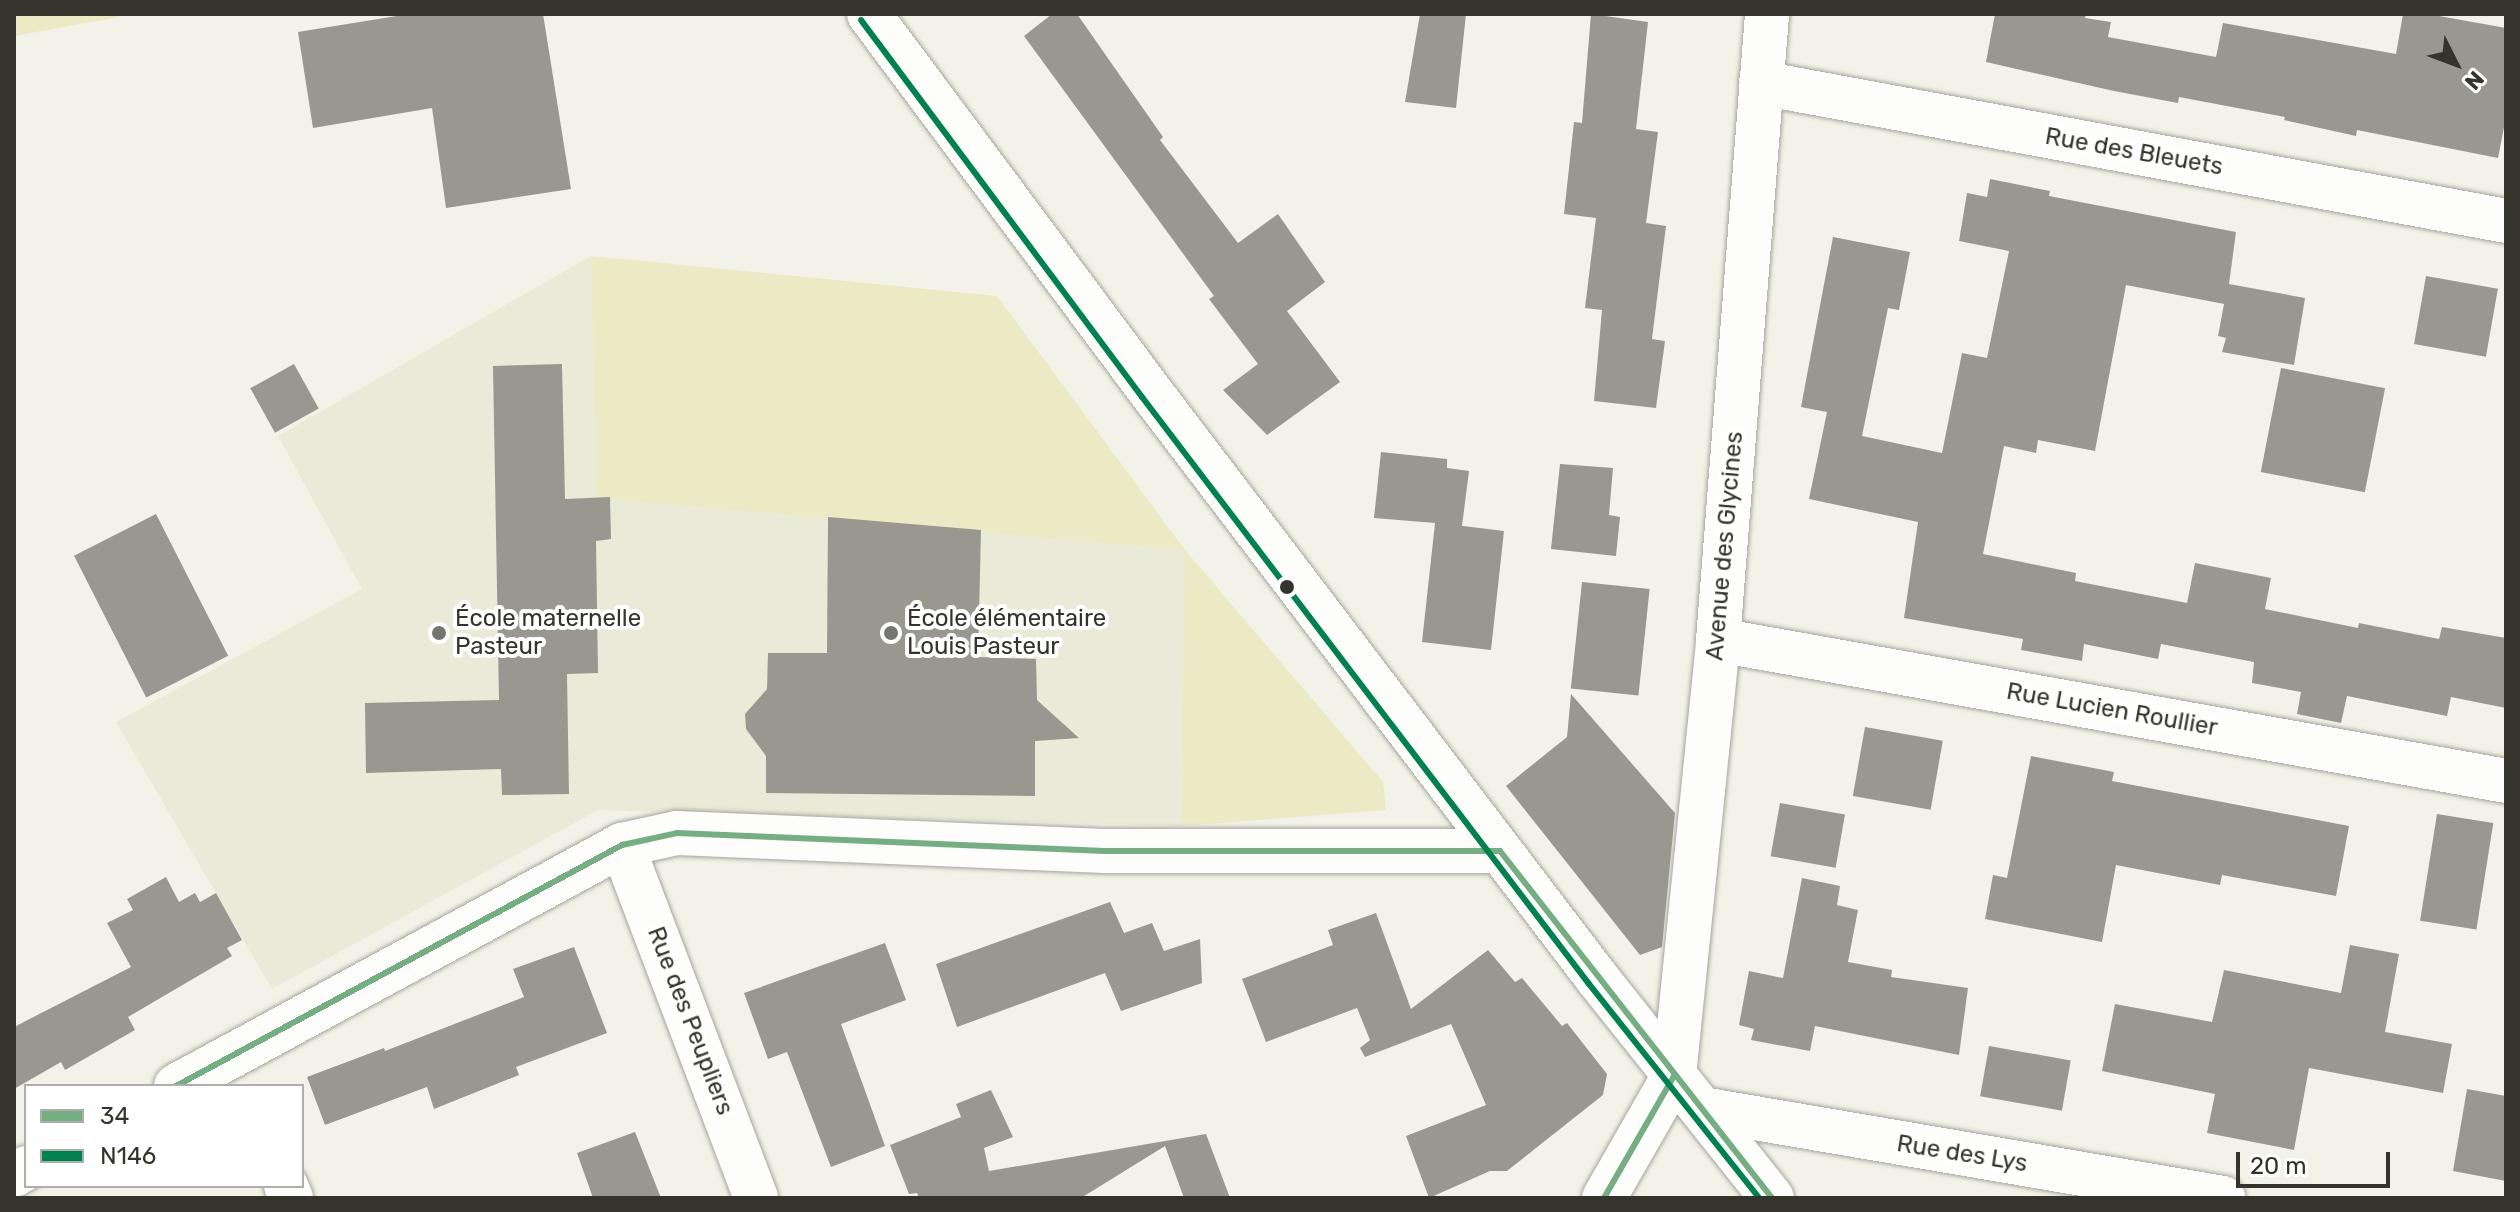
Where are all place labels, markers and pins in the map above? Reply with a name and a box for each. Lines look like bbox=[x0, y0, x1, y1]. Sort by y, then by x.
unlabelled marker bbox=[1279, 579, 1295, 595]
place label: École maternelle Pasteur bbox=[455, 605, 641, 661]
place label: École élémentaire Louis Pasteur bbox=[907, 605, 1106, 661]
marker: École maternelle Pasteur bbox=[430, 624, 448, 642]
marker: École élémentaire Louis Pasteur bbox=[882, 624, 900, 642]

